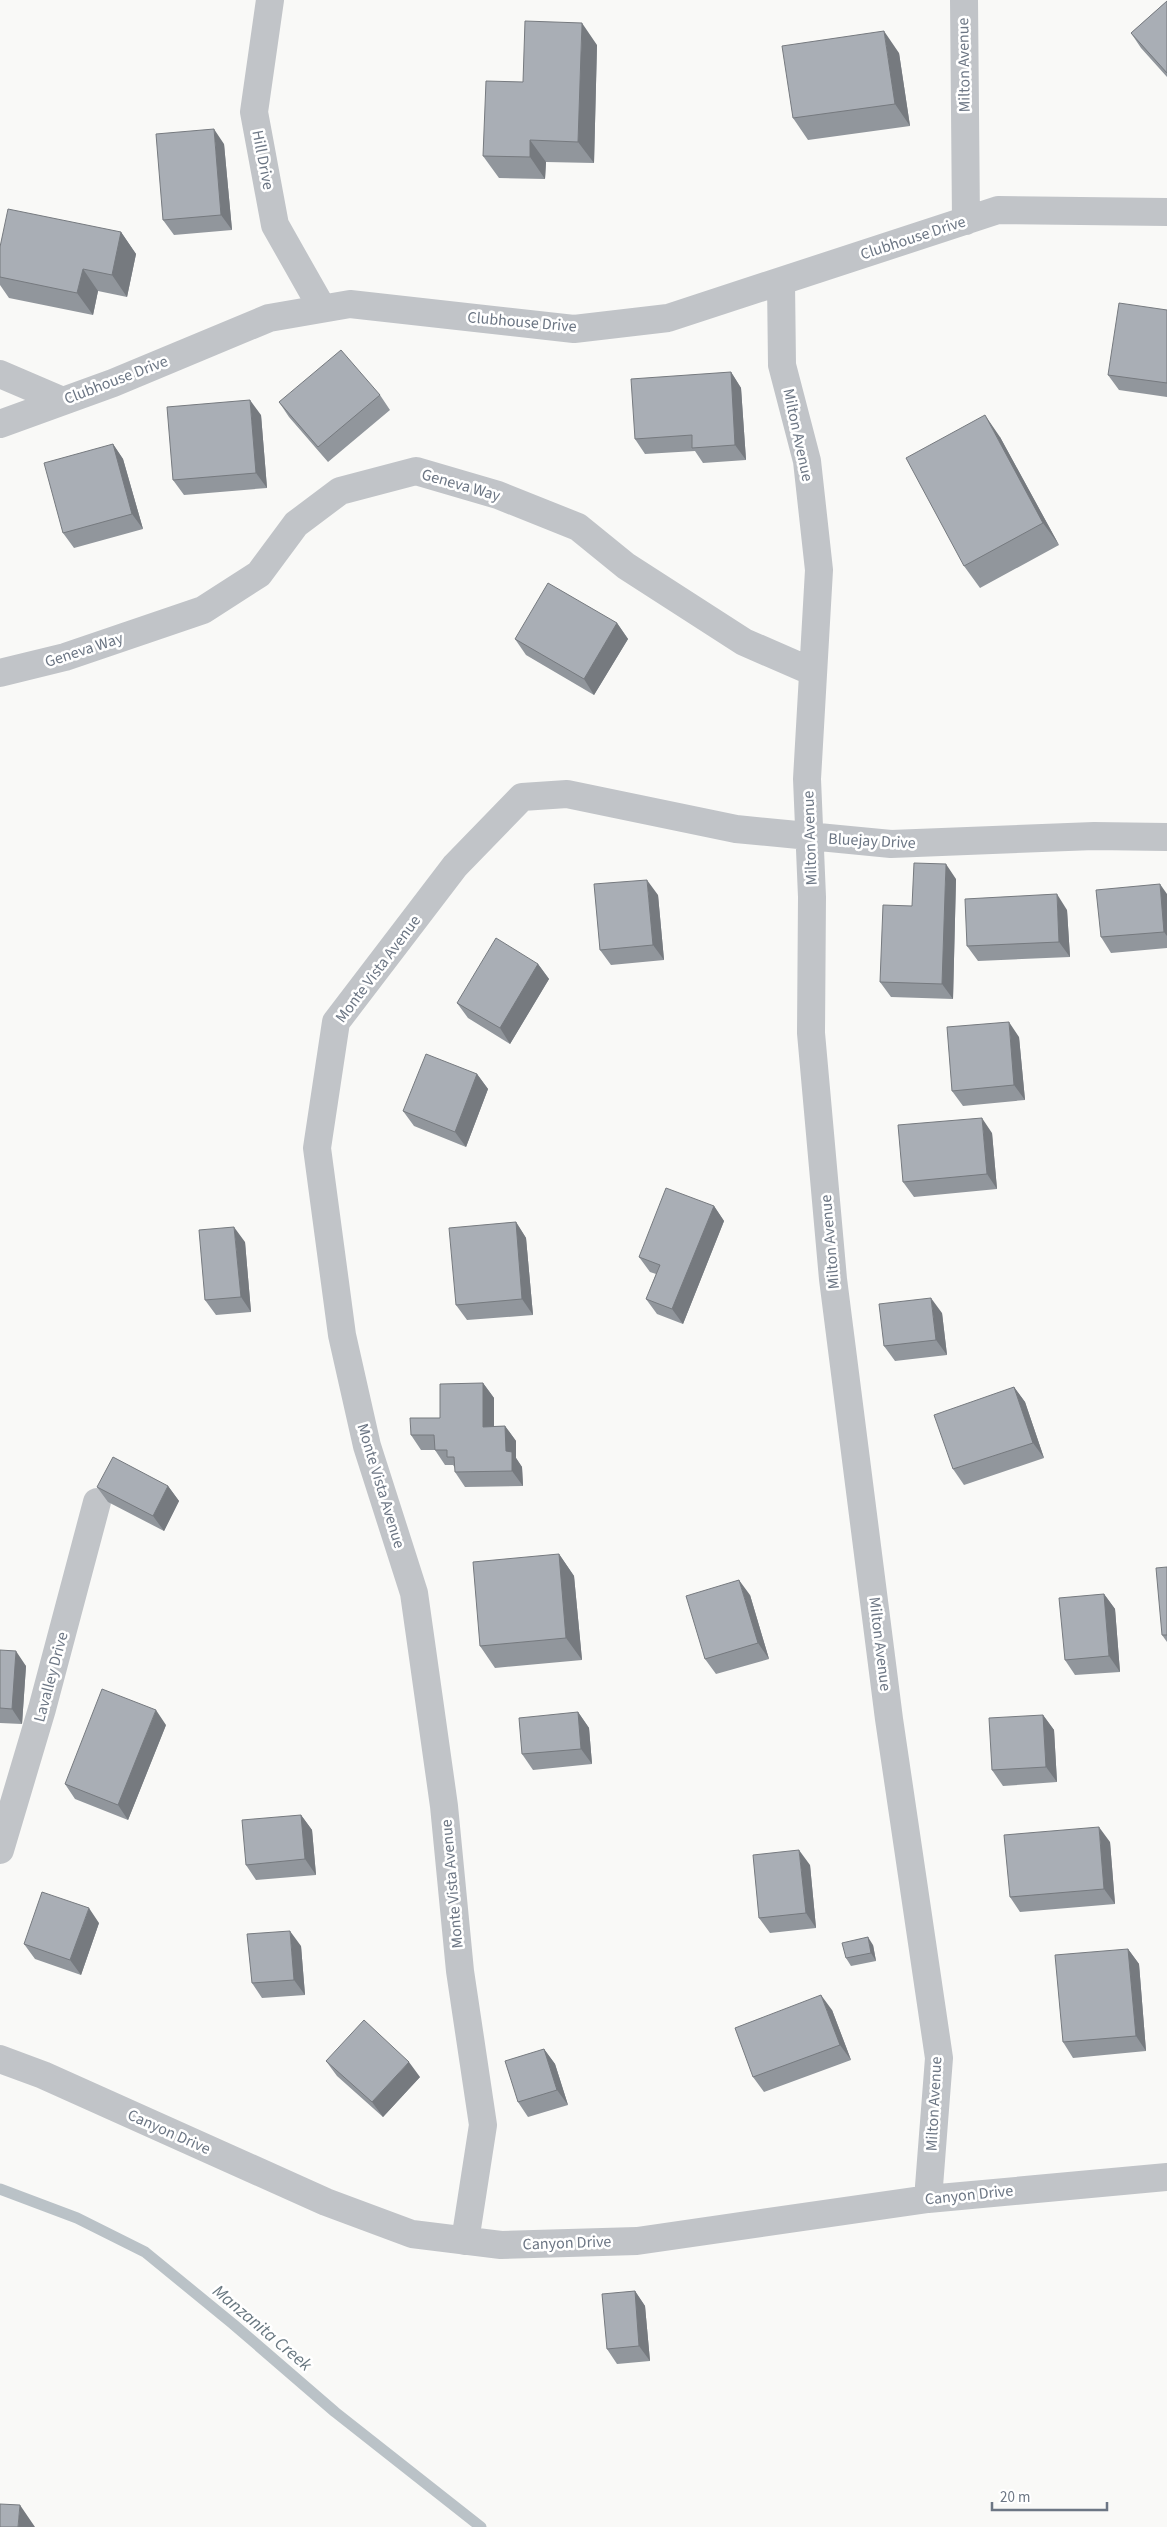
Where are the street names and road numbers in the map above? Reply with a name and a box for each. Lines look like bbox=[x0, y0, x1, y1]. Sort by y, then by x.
street label: Milton Avenue bbox=[952, 17, 976, 113]
street label: Hill Drive bbox=[246, 128, 280, 192]
street label: Clubhouse Drive bbox=[858, 211, 968, 265]
street label: Clubhouse Drive bbox=[467, 306, 577, 338]
street label: Clubhouse Drive bbox=[61, 350, 171, 410]
street label: Milton Avenue bbox=[777, 386, 819, 484]
street label: Geneva Way bbox=[419, 463, 503, 507]
street label: Geneva Way bbox=[42, 627, 126, 673]
street label: Milton Avenue bbox=[797, 790, 823, 886]
street label: Bluejay Drive bbox=[828, 828, 916, 854]
street label: Monte Vista Avenue bbox=[330, 911, 426, 1027]
street label: Milton Avenue bbox=[815, 1194, 845, 1290]
street label: Monte Vista Avenue bbox=[352, 1421, 410, 1551]
street label: Milton Avenue bbox=[863, 1596, 897, 1692]
street label: Lavalley Drive bbox=[28, 1629, 74, 1725]
street label: Monte Vista Avenue bbox=[435, 1818, 469, 1950]
street label: Milton Avenue bbox=[921, 2056, 947, 2152]
street label: Canyon Drive bbox=[124, 2104, 214, 2160]
street label: Canyon Drive bbox=[924, 2179, 1014, 2211]
street label: Canyon Drive bbox=[522, 2230, 612, 2256]

